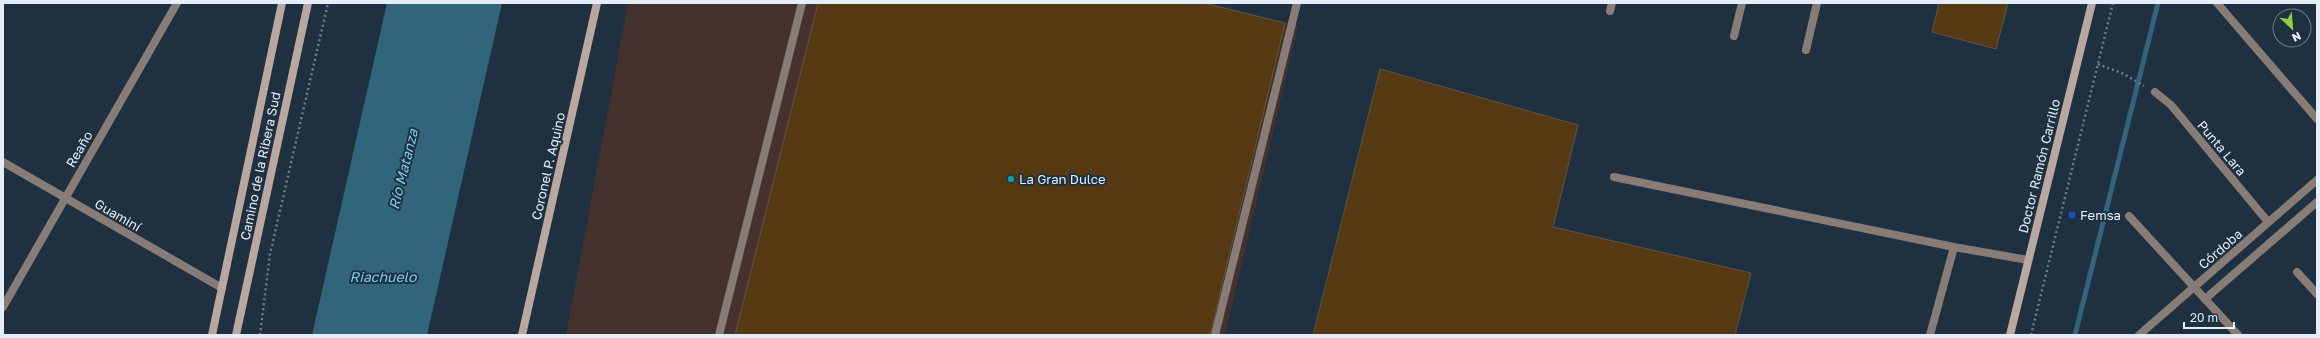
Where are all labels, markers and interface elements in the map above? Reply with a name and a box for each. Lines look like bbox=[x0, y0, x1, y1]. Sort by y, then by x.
north arrow bbox=[2272, 8, 2312, 48]
text: N bbox=[2290, 30, 2303, 45]
street label: Camino de la Ribera Sud bbox=[236, 90, 284, 242]
street label: Doctor Ramón Carrillo bbox=[2015, 97, 2063, 235]
street label: Coronel P. Aquino bbox=[528, 110, 568, 221]
street label: Punta Lara bbox=[2194, 117, 2250, 179]
water label: Río Matanza bbox=[385, 126, 421, 211]
street label: Reaño bbox=[62, 128, 96, 170]
place label: La Gran Dulce bbox=[1019, 171, 1105, 187]
marker: La Gran Dulce bbox=[1006, 174, 1016, 184]
street label: Guaminí bbox=[92, 195, 145, 235]
place label: Femsa bbox=[2080, 207, 2121, 223]
marker: Femsa bbox=[2067, 210, 2077, 220]
street label: Córdoba bbox=[2195, 226, 2245, 272]
water label: Riachuelo bbox=[350, 268, 418, 285]
scale bar bbox=[2184, 304, 2234, 330]
text: 20 m bbox=[2190, 310, 2218, 325]

